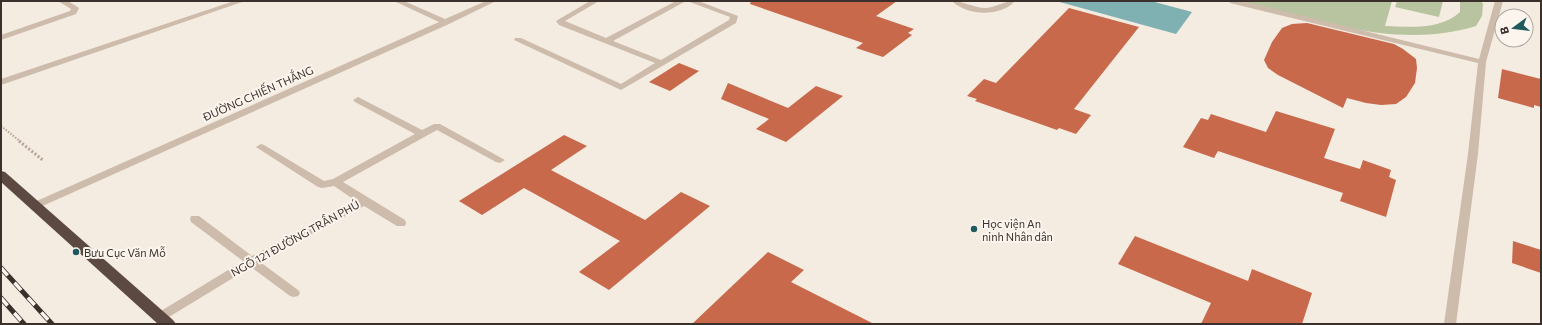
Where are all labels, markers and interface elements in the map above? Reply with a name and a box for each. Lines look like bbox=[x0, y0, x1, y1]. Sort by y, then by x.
north arrow bbox=[1494, 8, 1534, 48]
text: B bbox=[1497, 26, 1511, 36]
street label: ĐƯỜNG CHIẾN THẮNG bbox=[199, 60, 315, 124]
street label: NGÕ 121 ĐƯỜNG TRẦN PHÚ bbox=[228, 195, 362, 279]
place label: Học viện An ninh Nhân dân bbox=[982, 217, 1053, 243]
marker: Học viện An ninh Nhân dân bbox=[969, 224, 979, 234]
place label: Bưu Cục Văn Mỗ bbox=[84, 245, 166, 259]
marker: Bưu Cục Văn Mỗ bbox=[71, 247, 81, 257]

